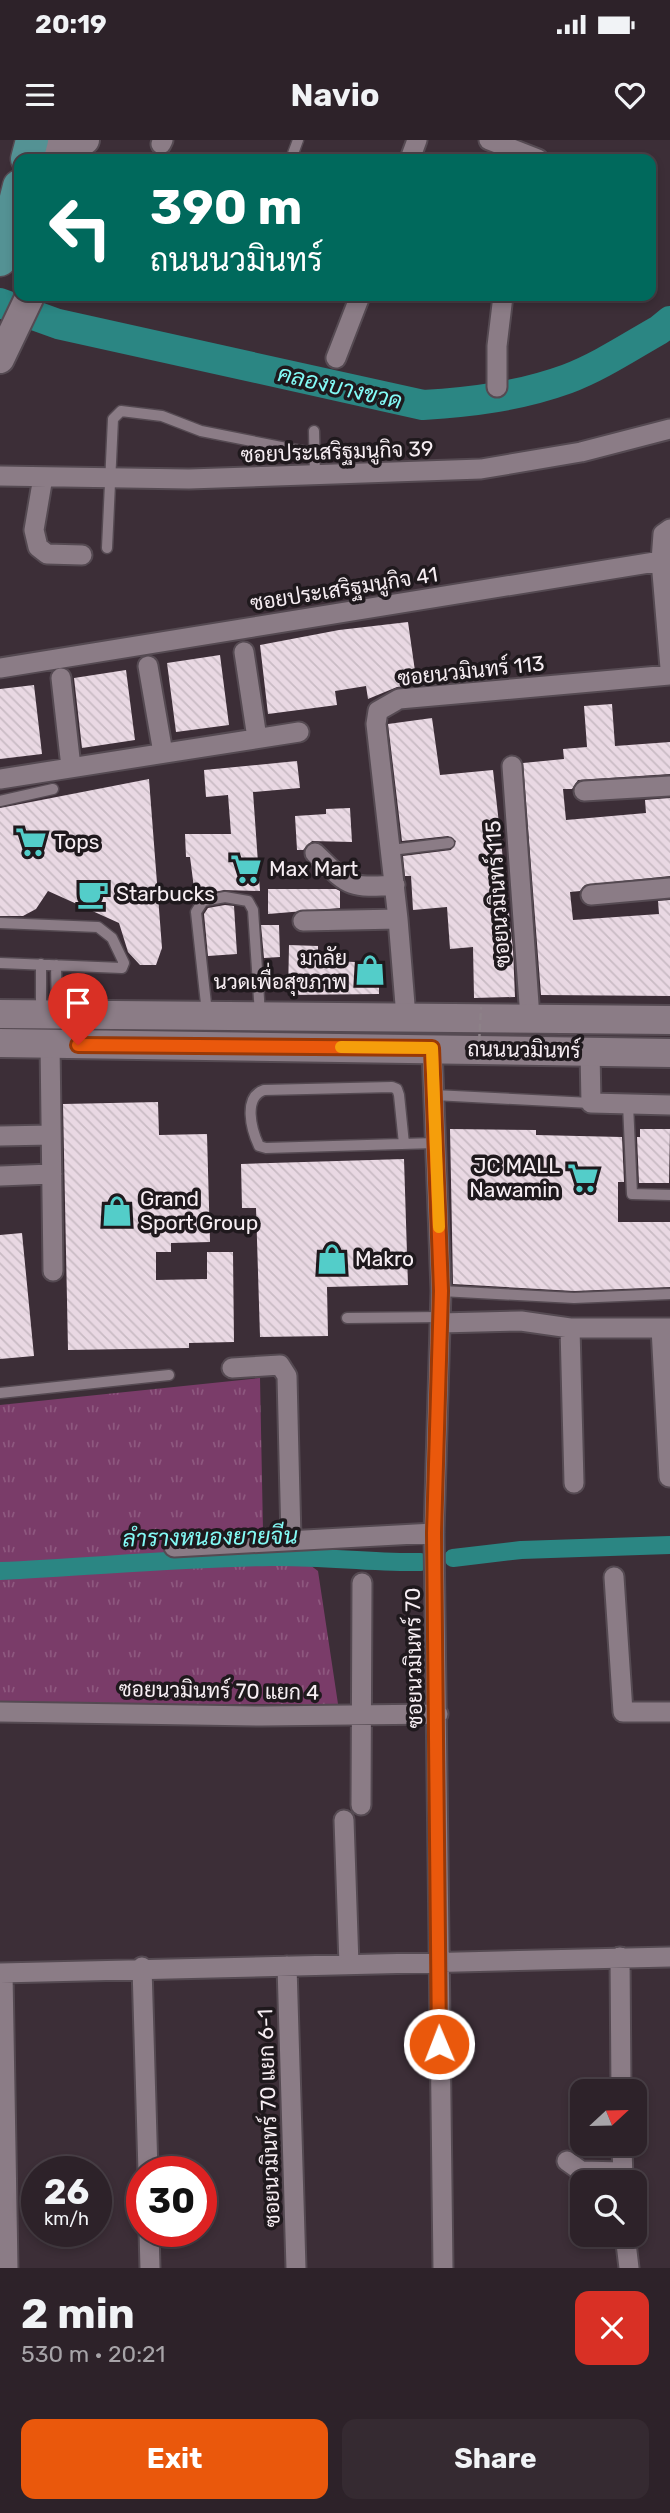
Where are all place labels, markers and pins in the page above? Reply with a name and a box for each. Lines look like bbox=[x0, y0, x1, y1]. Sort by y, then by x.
supermarket icon: Tops bbox=[14, 825, 48, 859]
place label: Tops bbox=[54, 829, 99, 854]
supermarket icon: Max Mart bbox=[229, 852, 263, 886]
place label: Max Mart bbox=[269, 856, 358, 881]
cafe icon: Starbucks bbox=[76, 877, 110, 911]
place label: Starbucks bbox=[116, 881, 215, 906]
place label: มาลัย นวดเพื่อสุขภาพ bbox=[214, 945, 347, 996]
shop icon: มาลัย นวดเพื่อสุขภาพ bbox=[353, 953, 387, 987]
pin bbox=[48, 973, 108, 1045]
place label: JC MALL Nawamin bbox=[469, 1153, 560, 1202]
supermarket icon: JC MALL Nawamin bbox=[566, 1161, 600, 1195]
place label: Grand Sport Group bbox=[140, 1186, 258, 1235]
shop icon: Grand Sport Group bbox=[100, 1194, 134, 1228]
shop icon: Makro bbox=[315, 1242, 349, 1276]
place label: Makro bbox=[355, 1246, 414, 1271]

